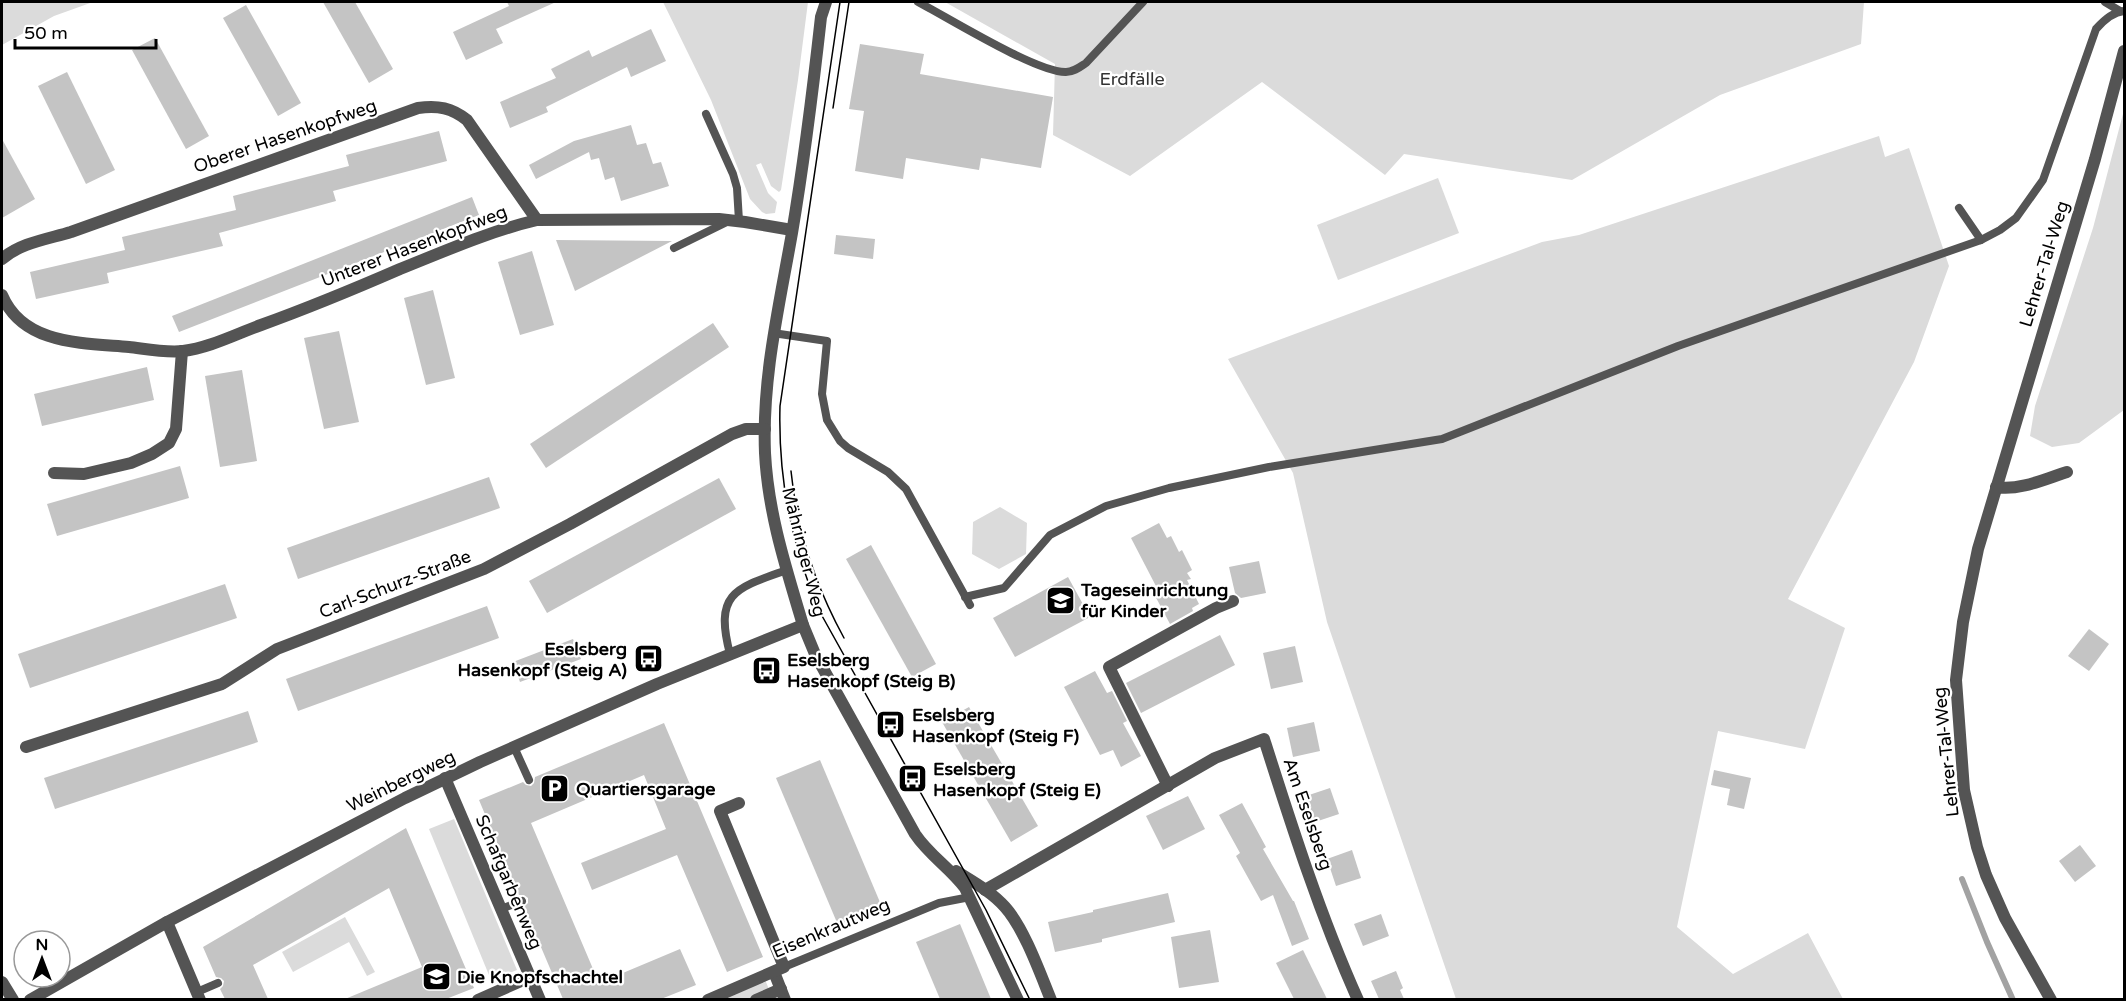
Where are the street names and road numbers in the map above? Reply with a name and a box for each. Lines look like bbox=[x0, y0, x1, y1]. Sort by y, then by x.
street label: Oberer Hasenkopfweg bbox=[191, 94, 379, 178]
street label: Lehrer-Tal-Weg bbox=[2014, 198, 2074, 330]
street label: Unterer Hasenkopfweg bbox=[318, 200, 510, 292]
street label: Mähringer Weg bbox=[777, 485, 831, 619]
street label: Carl-Schurz-Straße bbox=[316, 545, 474, 623]
street label: Lehrer-Tal-Weg bbox=[1928, 686, 1964, 818]
street label: Weinbergweg bbox=[343, 745, 459, 817]
street label: Am Eselsberg bbox=[1278, 755, 1338, 873]
street label: Schafgarbenweg bbox=[471, 811, 547, 953]
street label: Eisenkrautweg bbox=[769, 893, 893, 963]

